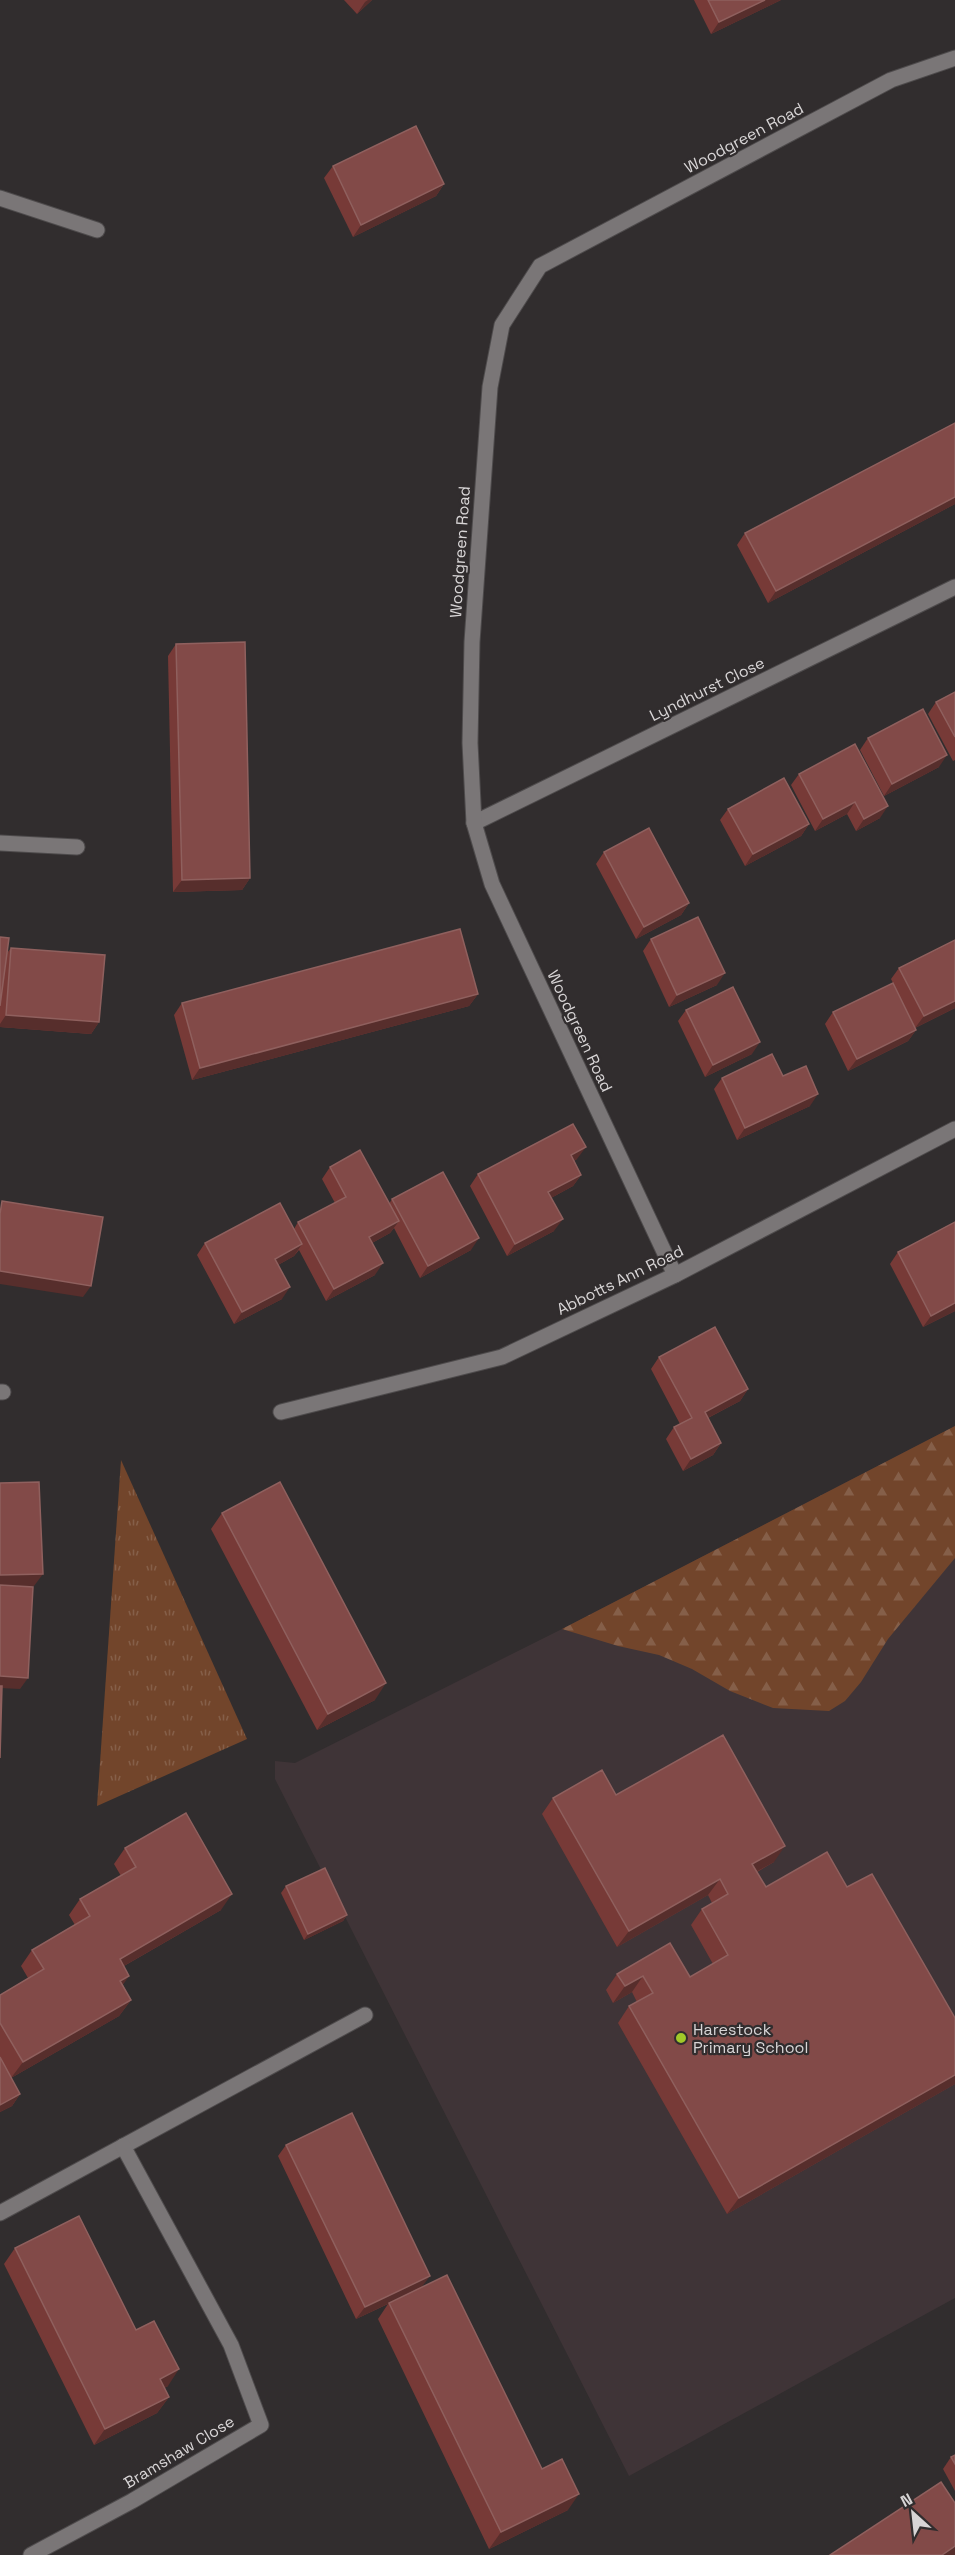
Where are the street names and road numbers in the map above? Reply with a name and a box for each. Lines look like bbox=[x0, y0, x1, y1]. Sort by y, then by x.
street label: Woodgreen Road bbox=[681, 98, 807, 178]
street label: Woodgreen Road bbox=[445, 485, 475, 619]
street label: Lyndhurst Close bbox=[646, 652, 768, 726]
street label: Woodgreen Road bbox=[543, 967, 617, 1095]
street label: Abbotts Ann Road bbox=[553, 1240, 687, 1320]
street label: Bramshaw Close bbox=[120, 2411, 238, 2493]

